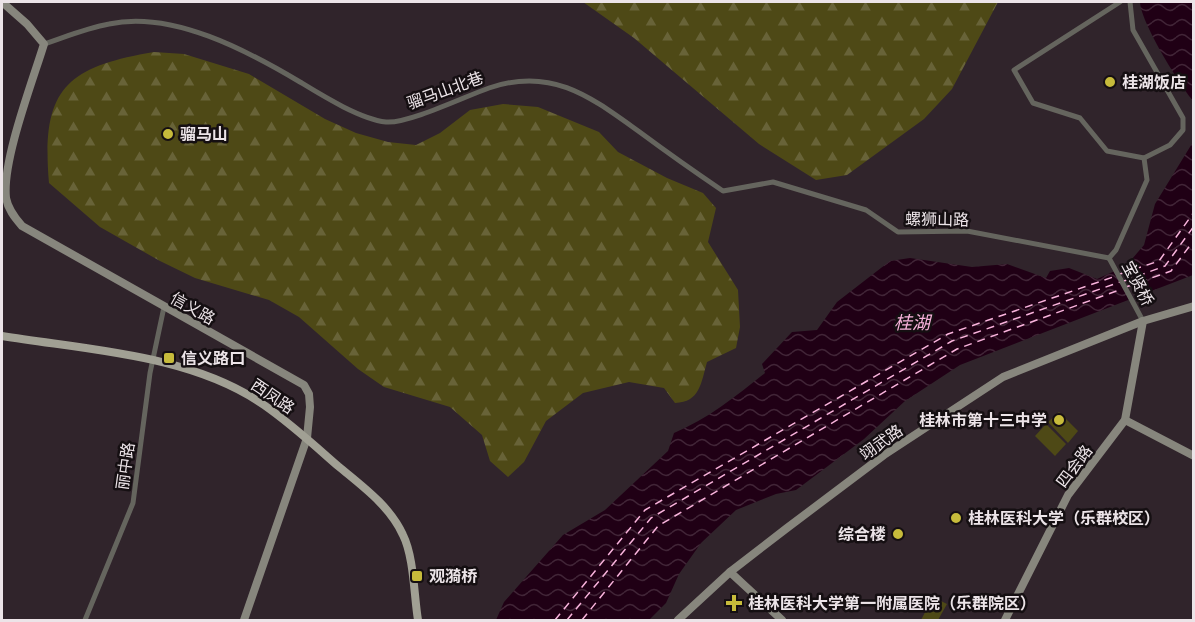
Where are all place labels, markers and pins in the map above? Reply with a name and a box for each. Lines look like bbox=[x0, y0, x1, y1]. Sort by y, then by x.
place label: 桂湖饭店 bbox=[1122, 71, 1186, 93]
marker: 桂湖饭店 bbox=[1103, 75, 1117, 89]
place label: 骝马山 bbox=[180, 123, 228, 145]
marker: 骝马山 bbox=[161, 127, 175, 141]
place label: 信义路口 bbox=[181, 347, 245, 369]
marker: 信义路口 bbox=[162, 351, 176, 365]
place label: 桂林市第十三中学 bbox=[919, 409, 1047, 431]
marker: 桂林市第十三中学 bbox=[1052, 413, 1066, 427]
place label: 桂林医科大学（乐群校区） bbox=[968, 507, 1160, 529]
marker: 桂林医科大学（乐群校区） bbox=[949, 511, 963, 525]
place label: 综合楼 bbox=[838, 523, 886, 545]
marker: 综合楼 bbox=[891, 527, 905, 541]
place label: 观漪桥 bbox=[429, 565, 478, 587]
marker: 观漪桥 bbox=[410, 569, 424, 583]
place label: 桂林医科大学第一附属医院（乐群院区） bbox=[748, 592, 1036, 614]
marker: 桂林医科大学第一附属医院（乐群院区） bbox=[725, 594, 743, 612]

